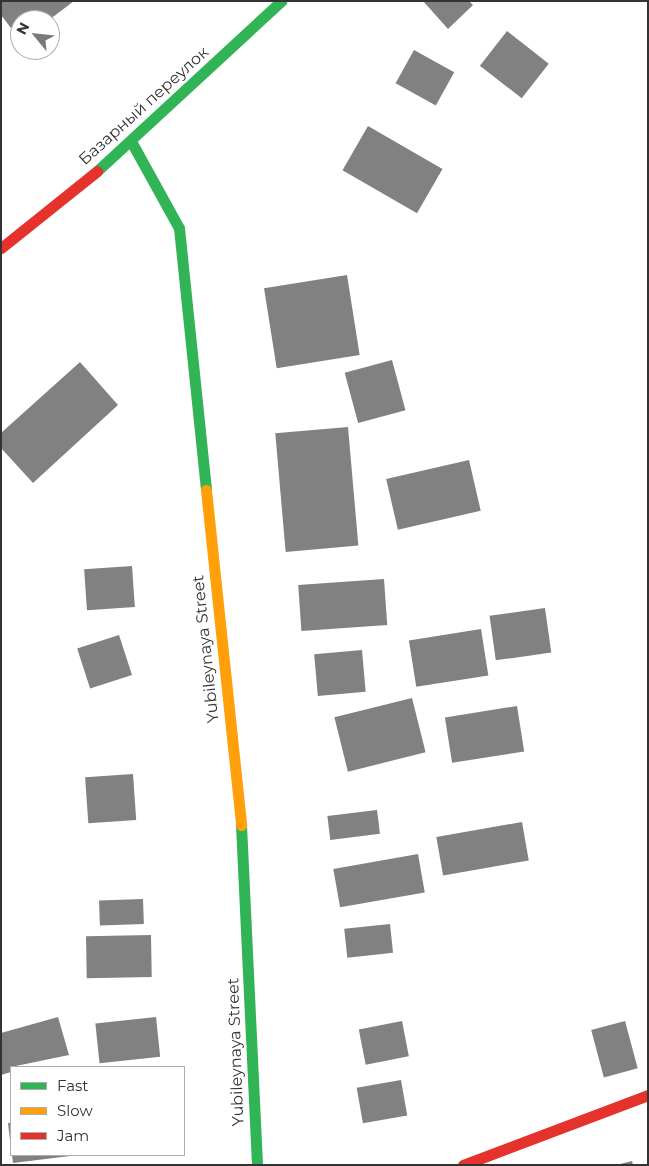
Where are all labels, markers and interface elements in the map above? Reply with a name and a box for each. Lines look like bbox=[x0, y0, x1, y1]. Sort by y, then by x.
north arrow bbox=[10, 10, 60, 60]
text: N bbox=[12, 19, 33, 38]
street label: Базарный переулок bbox=[75, 43, 213, 169]
street label: Yubileynaya Street bbox=[189, 574, 223, 724]
street label: Yubileynaya Street bbox=[224, 978, 248, 1126]
legend bbox=[10, 1066, 185, 1156]
text: Fast bbox=[57, 1076, 88, 1095]
text: Slow bbox=[57, 1101, 93, 1120]
text: Jam bbox=[57, 1126, 89, 1145]

